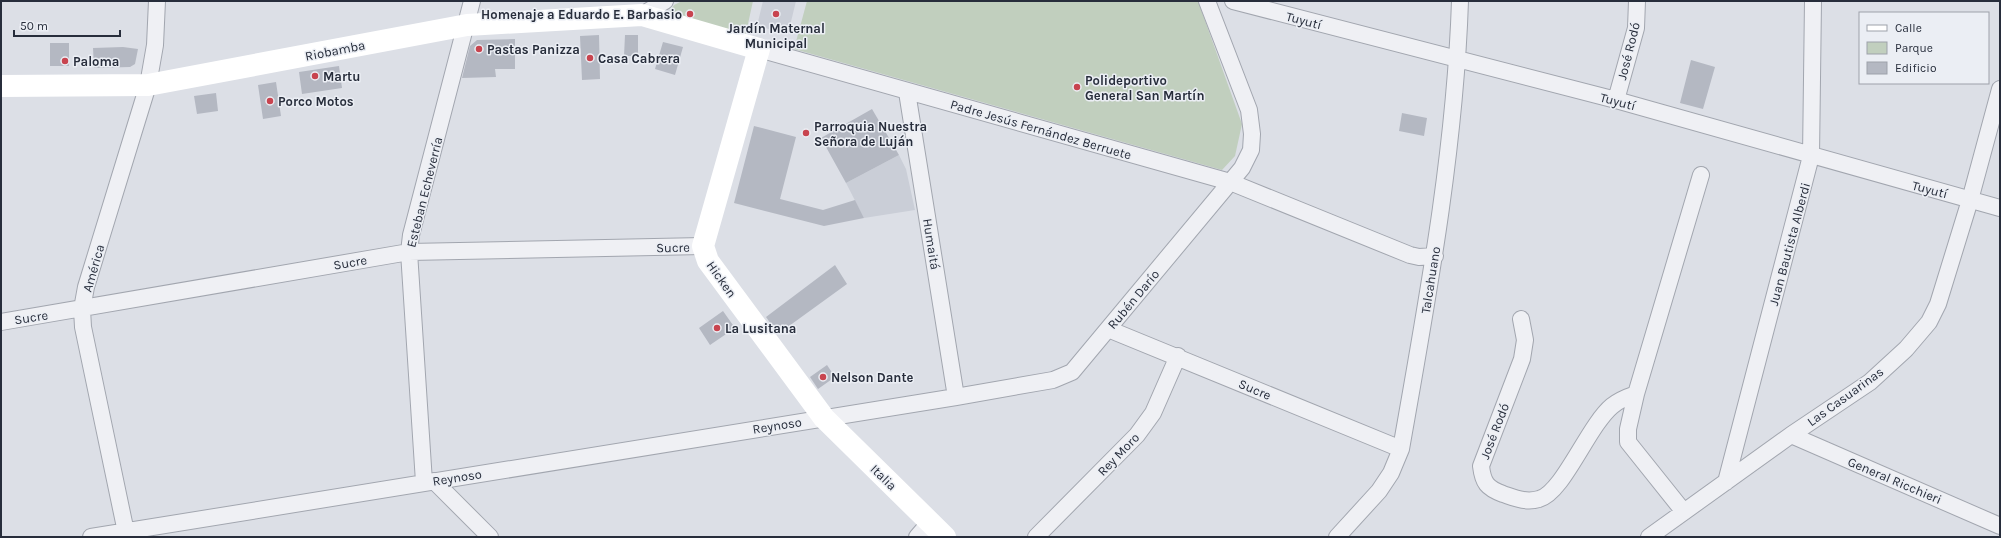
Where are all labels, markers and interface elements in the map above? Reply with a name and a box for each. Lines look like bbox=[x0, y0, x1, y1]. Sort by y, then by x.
place label: Homenaje a Eduardo E. Barbasio bbox=[481, 7, 682, 22]
marker: Homenaje a Eduardo E. Barbasio bbox=[685, 9, 695, 19]
marker: Jardín Maternal Municipal bbox=[771, 9, 781, 19]
street label: Tuyutí bbox=[1284, 9, 1323, 32]
scale bar bbox=[14, 12, 120, 38]
legend bbox=[1859, 12, 1989, 84]
text: 50 m bbox=[20, 19, 48, 33]
place label: Jardín Maternal Municipal bbox=[727, 21, 825, 51]
street label: José Rodó bbox=[1614, 21, 1643, 81]
text: Calle bbox=[1895, 21, 1922, 35]
street label: Riobamba bbox=[304, 37, 366, 64]
text: Parque bbox=[1895, 41, 1933, 55]
place label: Pastas Panizza bbox=[487, 42, 580, 57]
marker: Pastas Panizza bbox=[474, 44, 484, 54]
place label: Casa Cabrera bbox=[598, 51, 680, 66]
marker: Casa Cabrera bbox=[585, 53, 595, 63]
place label: Paloma bbox=[73, 54, 119, 69]
marker: Paloma bbox=[60, 56, 70, 66]
text: Edificio bbox=[1895, 61, 1936, 75]
place label: Martu bbox=[323, 69, 360, 84]
marker: Martu bbox=[310, 71, 320, 81]
place label: Polideportivo General San Martín bbox=[1085, 73, 1204, 103]
marker: Polideportivo General San Martín bbox=[1072, 82, 1082, 92]
street label: Tuyutí bbox=[1598, 90, 1637, 113]
place label: Porco Motos bbox=[278, 94, 354, 109]
marker: Porco Motos bbox=[265, 96, 275, 106]
street label: Padre Jesús Fernández Berruete bbox=[949, 96, 1133, 163]
place label: Parroquia Nuestra Señora de Luján bbox=[814, 119, 927, 149]
marker: Parroquia Nuestra Señora de Luján bbox=[801, 128, 811, 138]
street label: Esteban Echeverría bbox=[403, 135, 446, 249]
street label: Tuyutí bbox=[1910, 178, 1949, 201]
street label: Juan Bautista Alberdi bbox=[1766, 181, 1813, 307]
street label: Humaitá bbox=[920, 217, 943, 271]
street label: Sucre bbox=[656, 240, 690, 255]
street label: América bbox=[80, 243, 107, 294]
street label: Talcahuano bbox=[1418, 245, 1443, 315]
street label: Sucre bbox=[332, 252, 368, 273]
street label: Hicken bbox=[704, 258, 740, 300]
street label: Rubén Darío bbox=[1104, 267, 1162, 332]
street label: Sucre bbox=[13, 307, 49, 328]
place label: La Lusitana bbox=[725, 321, 796, 336]
marker: La Lusitana bbox=[712, 323, 722, 333]
street label: Las Casuarinas bbox=[1804, 364, 1886, 429]
place label: Nelson Dante bbox=[831, 370, 914, 385]
marker: Nelson Dante bbox=[818, 372, 828, 382]
street label: Sucre bbox=[1236, 376, 1274, 403]
street label: José Rodó bbox=[1477, 401, 1512, 461]
street label: Reynoso bbox=[751, 414, 803, 437]
street label: Rey Moro bbox=[1094, 430, 1142, 479]
street label: General Ricchieri bbox=[1846, 454, 1944, 507]
street label: Italia bbox=[868, 461, 900, 493]
street label: Reynoso bbox=[431, 466, 483, 489]

